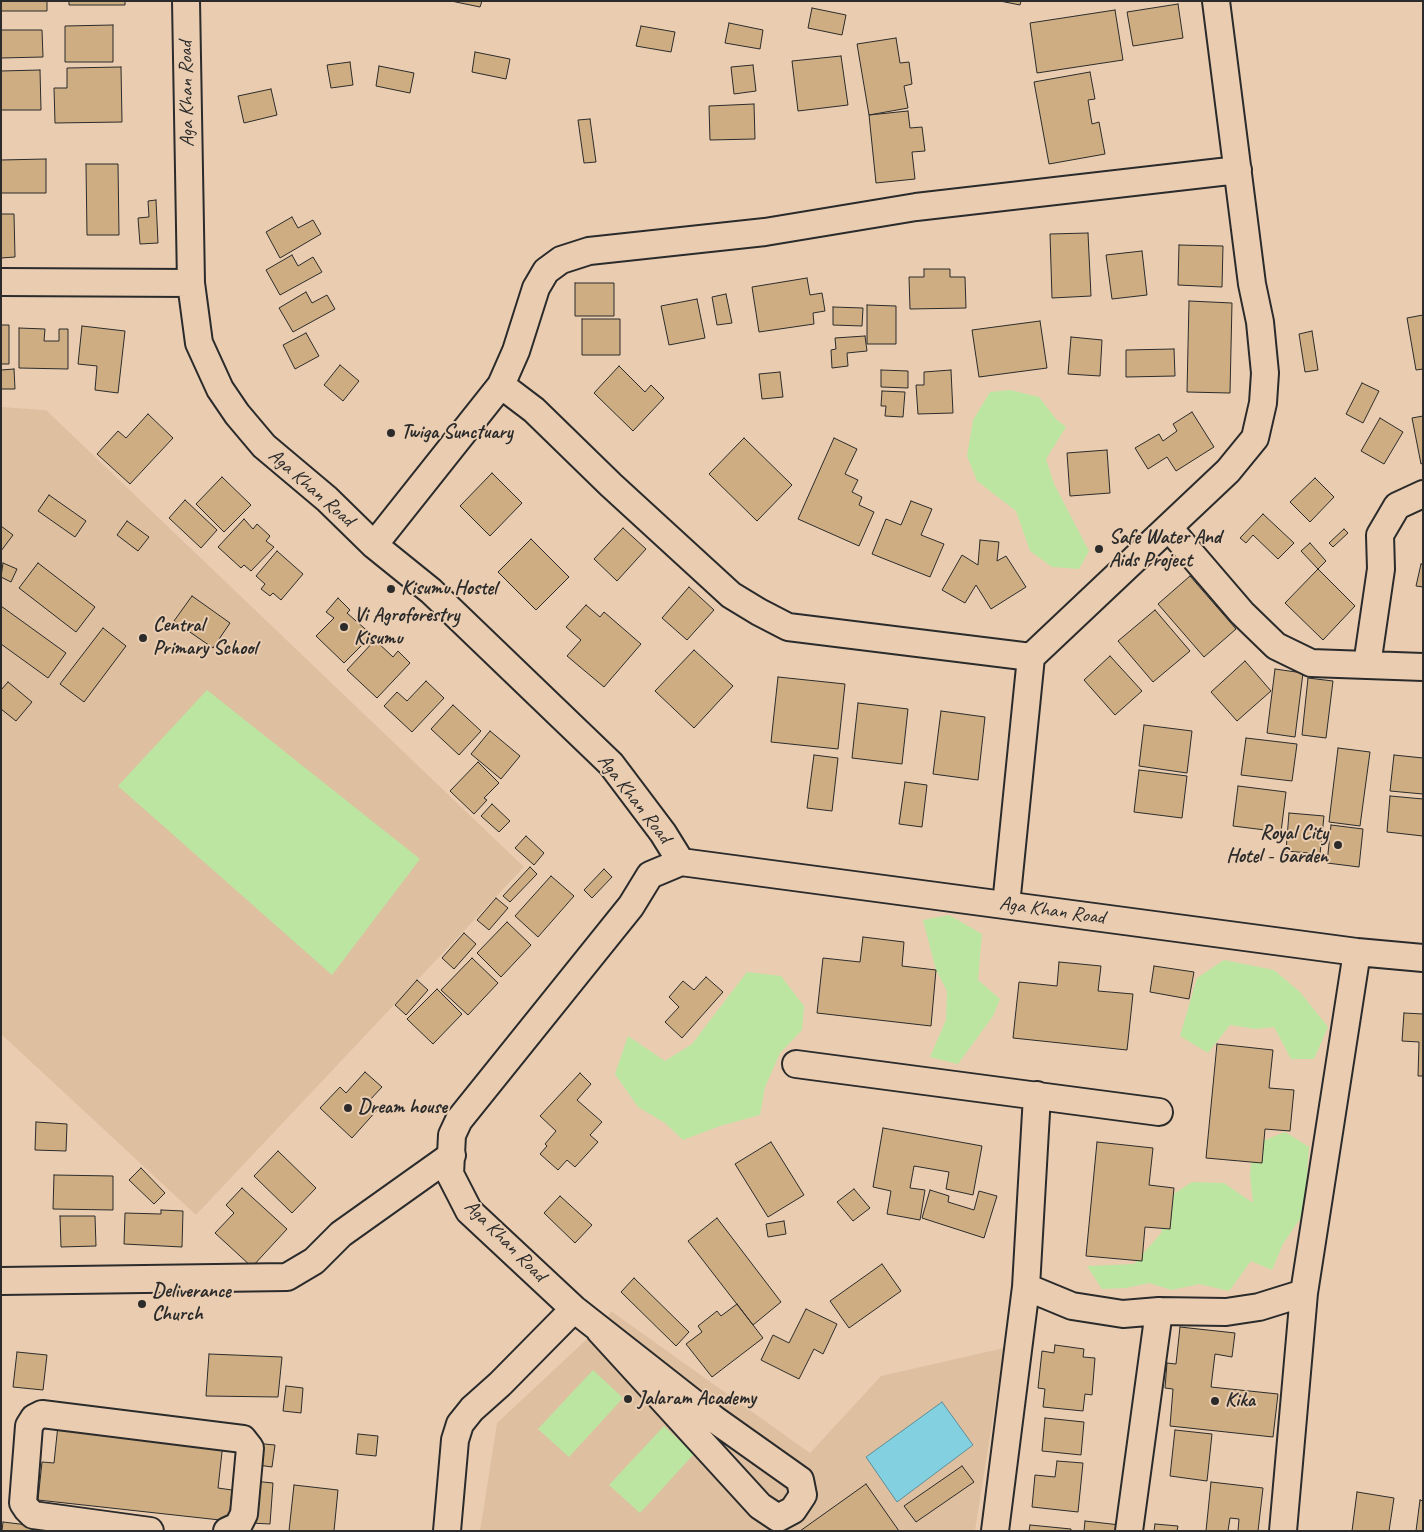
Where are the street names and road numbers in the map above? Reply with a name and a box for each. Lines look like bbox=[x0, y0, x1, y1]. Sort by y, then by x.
street label: Aga Khan Road bbox=[174, 41, 200, 147]
street label: Aga Khan Road bbox=[263, 444, 359, 532]
street label: Aga Khan Road bbox=[592, 750, 676, 848]
street label: Aga Khan Road bbox=[998, 892, 1106, 930]
street label: Aga Khan Road bbox=[459, 1195, 551, 1287]

